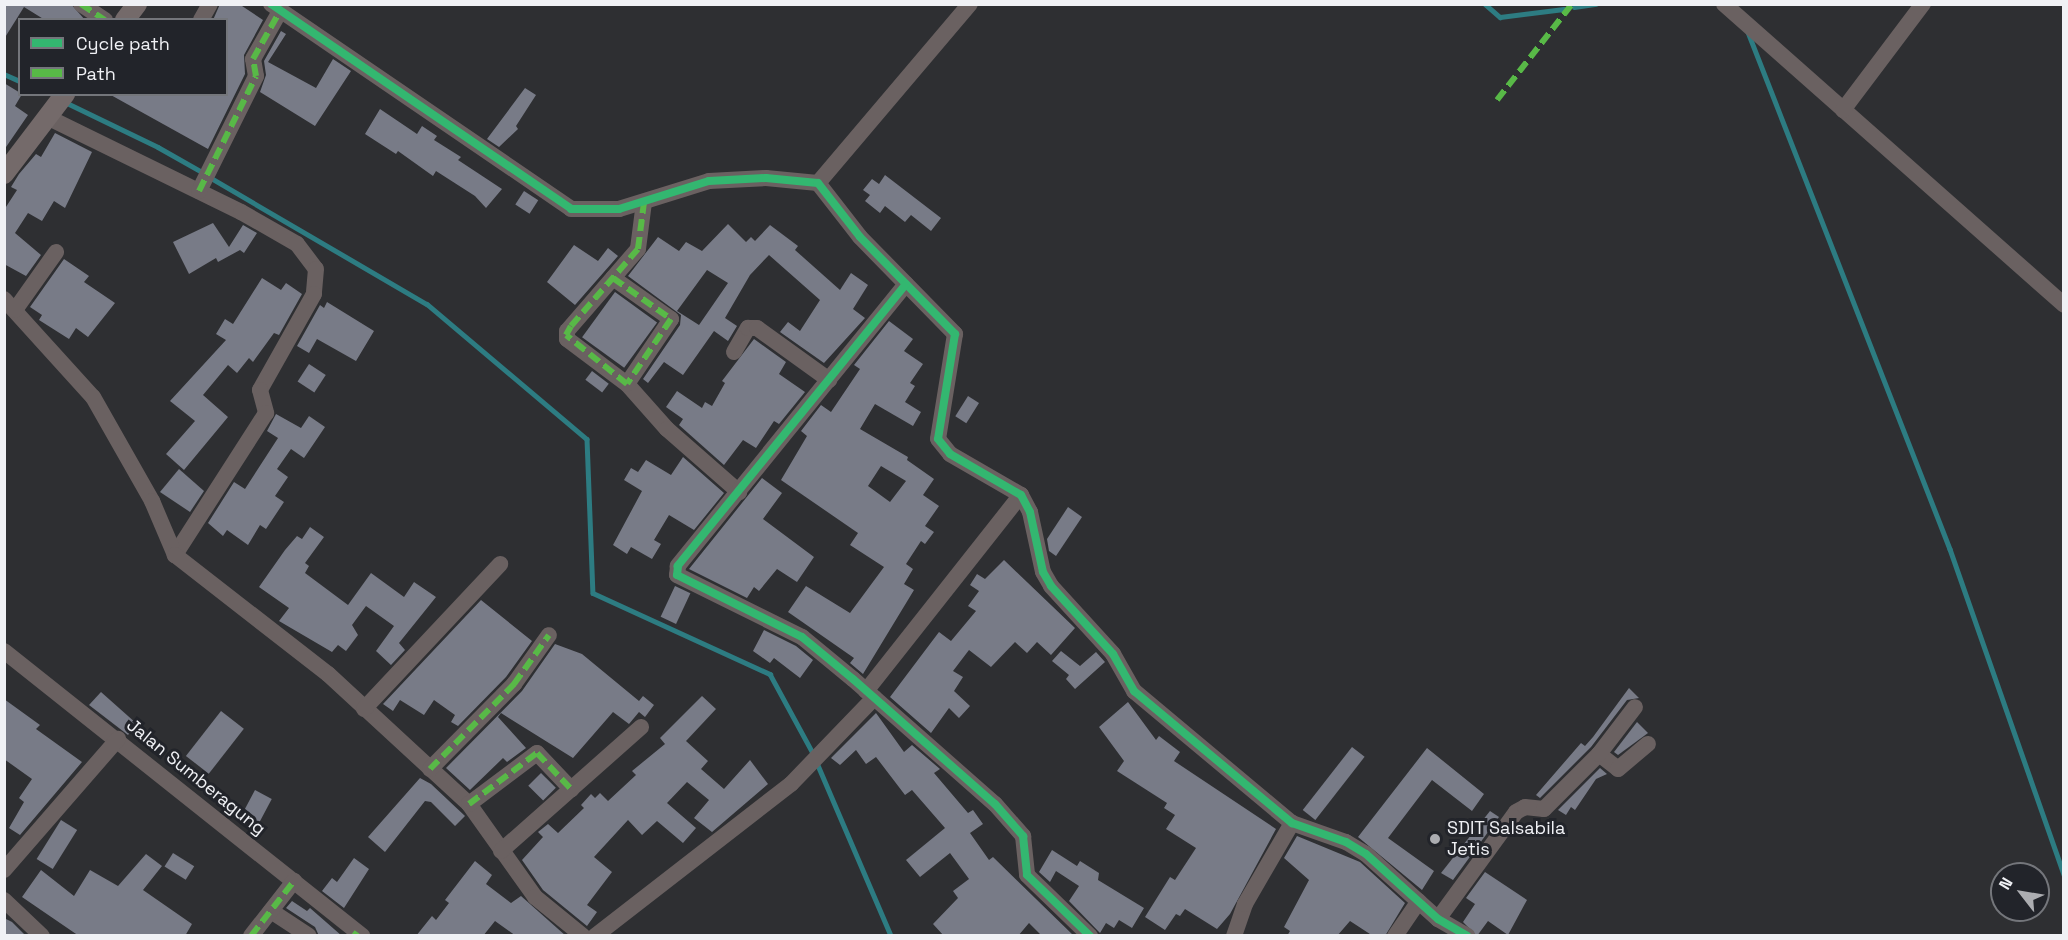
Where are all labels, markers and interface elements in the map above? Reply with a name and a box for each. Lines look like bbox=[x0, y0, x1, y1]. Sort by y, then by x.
legend bbox=[18, 18, 228, 96]
text: Cycle path bbox=[76, 32, 170, 55]
text: Path bbox=[76, 62, 116, 85]
street label: Jalan Sumberagung bbox=[122, 714, 270, 840]
place label: SDIT Salsabila Jetis bbox=[1447, 818, 1566, 860]
marker: SDIT Salsabila Jetis bbox=[1428, 832, 1442, 846]
north arrow bbox=[1990, 862, 2050, 922]
text: N bbox=[1994, 874, 2018, 894]

